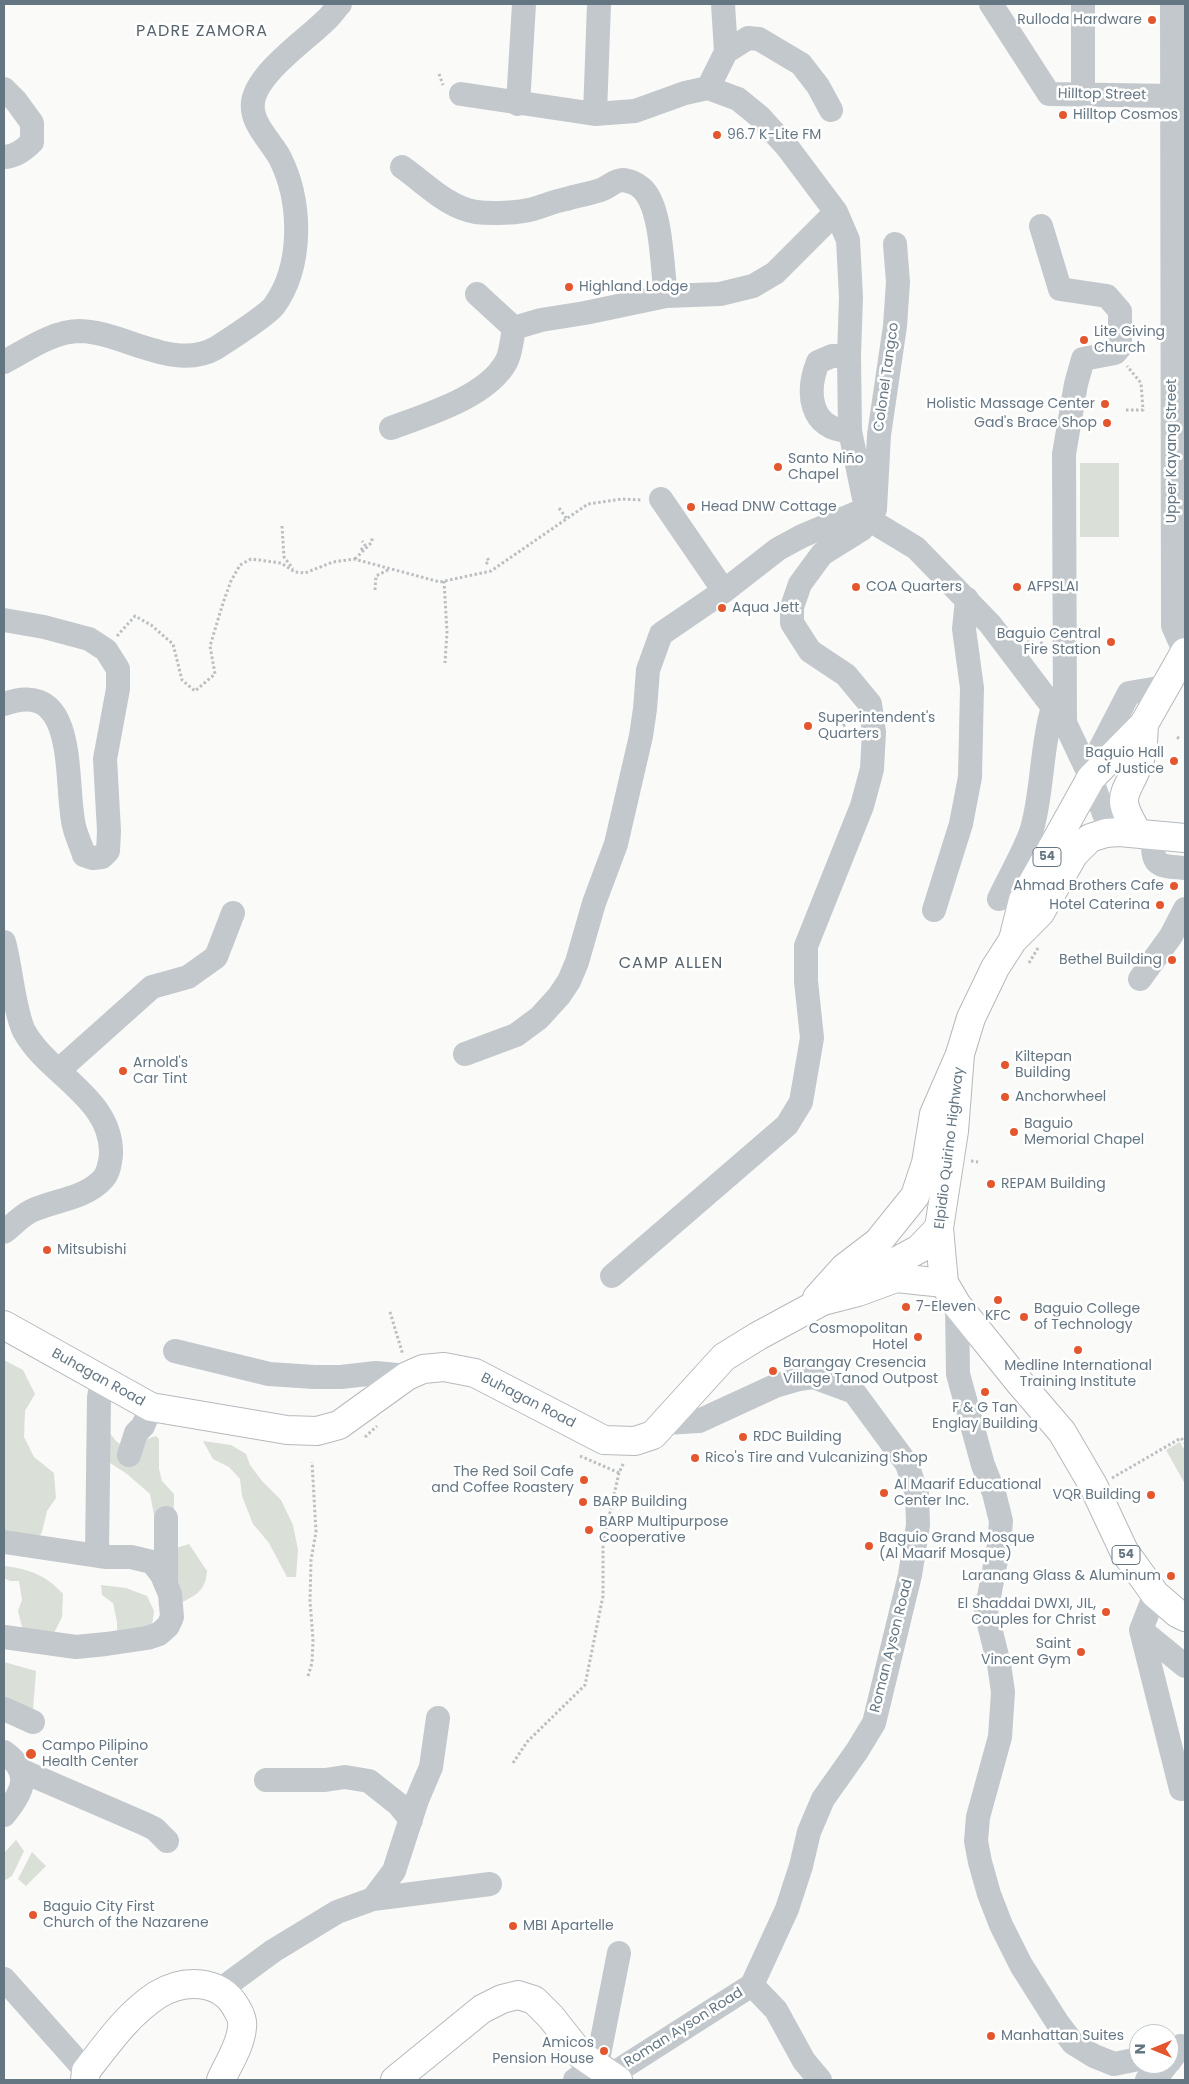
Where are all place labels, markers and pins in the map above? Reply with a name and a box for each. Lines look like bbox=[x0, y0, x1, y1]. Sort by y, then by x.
place label: Rulloda Hardware bbox=[1017, 12, 1142, 28]
marker: Rulloda Hardware bbox=[1146, 14, 1158, 26]
place label: Hilltop Cosmos bbox=[1073, 107, 1178, 123]
marker: Hilltop Cosmos bbox=[1057, 109, 1069, 121]
place label: 96.7 K-Lite FM bbox=[727, 127, 821, 143]
marker: 96.7 K-Lite FM bbox=[711, 129, 723, 141]
place label: Highland Lodge bbox=[579, 279, 688, 295]
marker: Highland Lodge bbox=[563, 281, 575, 293]
place label: Lite Giving Church bbox=[1094, 324, 1165, 357]
marker: Lite Giving Church bbox=[1078, 334, 1090, 346]
place label: Holistic Massage Center bbox=[926, 396, 1095, 412]
marker: Holistic Massage Center bbox=[1099, 398, 1111, 410]
place label: Gad's Brace Shop bbox=[974, 415, 1097, 431]
marker: Gad's Brace Shop bbox=[1101, 417, 1113, 429]
place label: Santo Niño Chapel bbox=[788, 451, 864, 484]
marker: Santo Niño Chapel bbox=[772, 461, 784, 473]
place label: Head DNW Cottage bbox=[701, 499, 837, 515]
marker: Head DNW Cottage bbox=[685, 501, 697, 513]
place label: COA Quarters bbox=[866, 579, 962, 595]
place label: AFPSLAI bbox=[1027, 579, 1079, 595]
marker: COA Quarters bbox=[850, 581, 862, 593]
marker: AFPSLAI bbox=[1011, 581, 1023, 593]
place label: Aqua Jett bbox=[732, 600, 799, 616]
marker: Aqua Jett bbox=[716, 602, 728, 614]
place label: Baguio Central Fire Station bbox=[997, 626, 1101, 658]
marker: Baguio Central Fire Station bbox=[1105, 636, 1117, 648]
place label: Superintendent's Quarters bbox=[818, 710, 935, 742]
marker: Superintendent's Quarters bbox=[802, 720, 814, 732]
place label: Baguio Hall of Justice bbox=[1085, 745, 1164, 778]
marker: Baguio Hall of Justice bbox=[1168, 755, 1180, 767]
place label: Ahmad Brothers Cafe bbox=[1013, 878, 1164, 894]
marker: Ahmad Brothers Cafe bbox=[1168, 880, 1180, 892]
place label: Hotel Caterina bbox=[1049, 897, 1150, 913]
marker: Hotel Caterina bbox=[1154, 899, 1166, 911]
place label: Bethel Building bbox=[1059, 952, 1162, 968]
marker: Bethel Building bbox=[1166, 954, 1178, 966]
place label: Kiltepan Building bbox=[1015, 1049, 1072, 1082]
place label: Arnold's Car Tint bbox=[133, 1055, 188, 1088]
marker: Kiltepan Building bbox=[999, 1059, 1011, 1071]
marker: Arnold's Car Tint bbox=[117, 1065, 129, 1077]
place label: Anchorwheel bbox=[1015, 1089, 1106, 1105]
marker: Anchorwheel bbox=[999, 1091, 1011, 1103]
place label: Baguio Memorial Chapel bbox=[1024, 1116, 1144, 1148]
marker: Baguio Memorial Chapel bbox=[1008, 1126, 1020, 1138]
place label: REPAM Building bbox=[1001, 1176, 1106, 1192]
marker: REPAM Building bbox=[985, 1178, 997, 1190]
place label: Mitsubishi bbox=[57, 1242, 126, 1258]
marker: Mitsubishi bbox=[41, 1244, 53, 1256]
marker: KFC bbox=[992, 1294, 1004, 1306]
place label: 7-Eleven bbox=[916, 1299, 976, 1315]
marker: 7-Eleven bbox=[900, 1301, 912, 1313]
place label: Baguio College of Technology bbox=[1034, 1301, 1140, 1334]
place label: KFC bbox=[985, 1308, 1011, 1324]
marker: Baguio College of Technology bbox=[1018, 1311, 1030, 1323]
place label: Cosmopolitan Hotel bbox=[809, 1321, 908, 1354]
marker: Cosmopolitan Hotel bbox=[912, 1331, 924, 1343]
marker: Medline International Training Institute bbox=[1072, 1344, 1084, 1356]
place label: Barangay Cresencia Village Tanod Outpost bbox=[783, 1355, 938, 1388]
place label: Medline International Training Institute bbox=[1004, 1358, 1152, 1390]
marker: Barangay Cresencia Village Tanod Outpost bbox=[767, 1365, 779, 1377]
marker: F & G Tan Englay Building bbox=[979, 1386, 991, 1398]
place label: F & G Tan Englay Building bbox=[932, 1400, 1038, 1432]
place label: RDC Building bbox=[753, 1429, 842, 1445]
marker: RDC Building bbox=[737, 1431, 749, 1443]
place label: Rico's Tire and Vulcanizing Shop bbox=[705, 1450, 928, 1466]
marker: Rico's Tire and Vulcanizing Shop bbox=[689, 1452, 701, 1464]
place label: The Red Soil Cafe and Coffee Roastery bbox=[431, 1464, 574, 1496]
marker: The Red Soil Cafe and Coffee Roastery bbox=[578, 1474, 590, 1486]
place label: Al Maarif Educational Center Inc. bbox=[894, 1477, 1042, 1510]
marker: Al Maarif Educational Center Inc. bbox=[878, 1487, 890, 1499]
place label: VQR Building bbox=[1052, 1487, 1141, 1503]
marker: VQR Building bbox=[1145, 1489, 1157, 1501]
place label: BARP Building bbox=[593, 1494, 687, 1510]
marker: BARP Building bbox=[577, 1496, 589, 1508]
place label: BARP Multipurpose Cooperative bbox=[599, 1514, 728, 1546]
marker: BARP Multipurpose Cooperative bbox=[583, 1524, 595, 1536]
place label: Baguio Grand Mosque (Al Maarif Mosque) bbox=[879, 1530, 1035, 1562]
marker: Baguio Grand Mosque (Al Maarif Mosque) bbox=[863, 1540, 875, 1552]
place label: Laranang Glass & Aluminum bbox=[962, 1568, 1161, 1584]
marker: Laranang Glass & Aluminum bbox=[1165, 1570, 1177, 1582]
place label: El Shaddai DWXI, JIL, Couples for Christ bbox=[958, 1596, 1096, 1628]
marker: El Shaddai DWXI, JIL, Couples for Christ bbox=[1100, 1606, 1112, 1618]
place label: Saint Vincent Gym bbox=[981, 1636, 1071, 1668]
marker: Saint Vincent Gym bbox=[1075, 1646, 1087, 1658]
place label: Campo Pilipino Health Center bbox=[42, 1738, 148, 1770]
marker: Campo Pilipino Health Center bbox=[24, 1747, 38, 1761]
place label: Baguio City First Church of the Nazarene bbox=[43, 1899, 209, 1931]
marker: Baguio City First Church of the Nazarene bbox=[27, 1909, 39, 1921]
place label: MBI Apartelle bbox=[523, 1918, 614, 1934]
marker: MBI Apartelle bbox=[507, 1920, 519, 1932]
place label: Manhattan Suites bbox=[1001, 2028, 1124, 2044]
marker: Manhattan Suites bbox=[985, 2030, 997, 2042]
place label: Amicos Pension House bbox=[492, 2035, 594, 2068]
marker: Amicos Pension House bbox=[598, 2045, 610, 2057]

